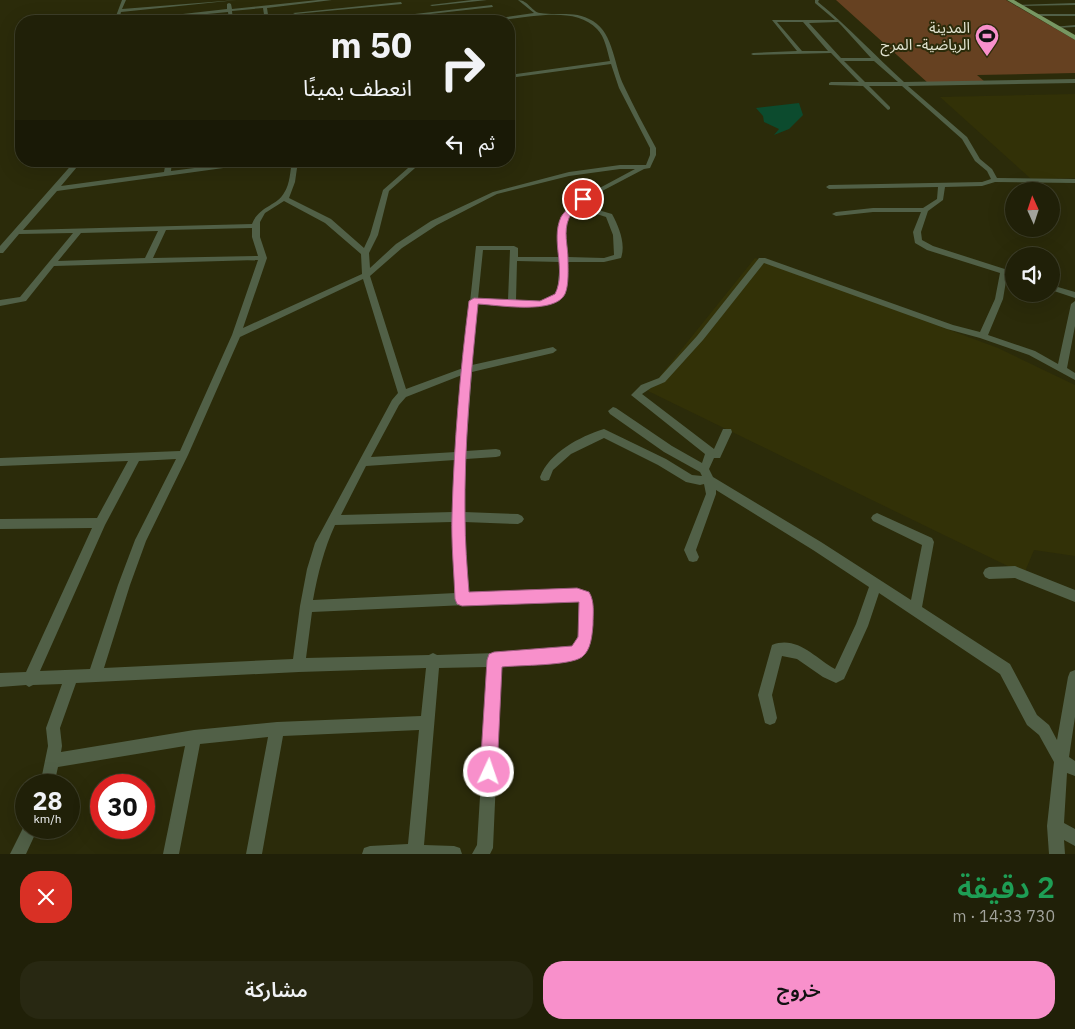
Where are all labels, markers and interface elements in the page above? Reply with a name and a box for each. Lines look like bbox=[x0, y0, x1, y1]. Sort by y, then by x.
place label: المدينة الرياضية- المرج bbox=[881, 18, 970, 57]
text: 50 m bbox=[330, 22, 412, 68]
sports icon: المدينة الرياضية- المرج bbox=[974, 23, 1000, 57]
icon: right bbox=[430, 35, 495, 100]
text: انعطف يمينًا bbox=[303, 73, 412, 102]
icon: left bbox=[441, 130, 469, 158]
text: ثم bbox=[479, 131, 495, 155]
pin bbox=[562, 178, 604, 220]
north arrow bbox=[1005, 182, 1060, 238]
map controls bbox=[1005, 182, 1060, 302]
icon: arrive bbox=[569, 185, 597, 213]
button: sound bbox=[1005, 247, 1060, 302]
position arrow bbox=[462, 745, 514, 797]
speed limit sign: 30 bbox=[90, 774, 155, 839]
text: 28 bbox=[32, 784, 63, 817]
text: km/h bbox=[33, 811, 62, 826]
text: 2 دقيقة bbox=[957, 867, 1055, 906]
button: close bbox=[20, 871, 72, 923]
text: 730 m · 14:33 bbox=[953, 906, 1055, 926]
button: مشاركة bbox=[20, 961, 533, 1019]
button: خروج bbox=[543, 961, 1055, 1019]

